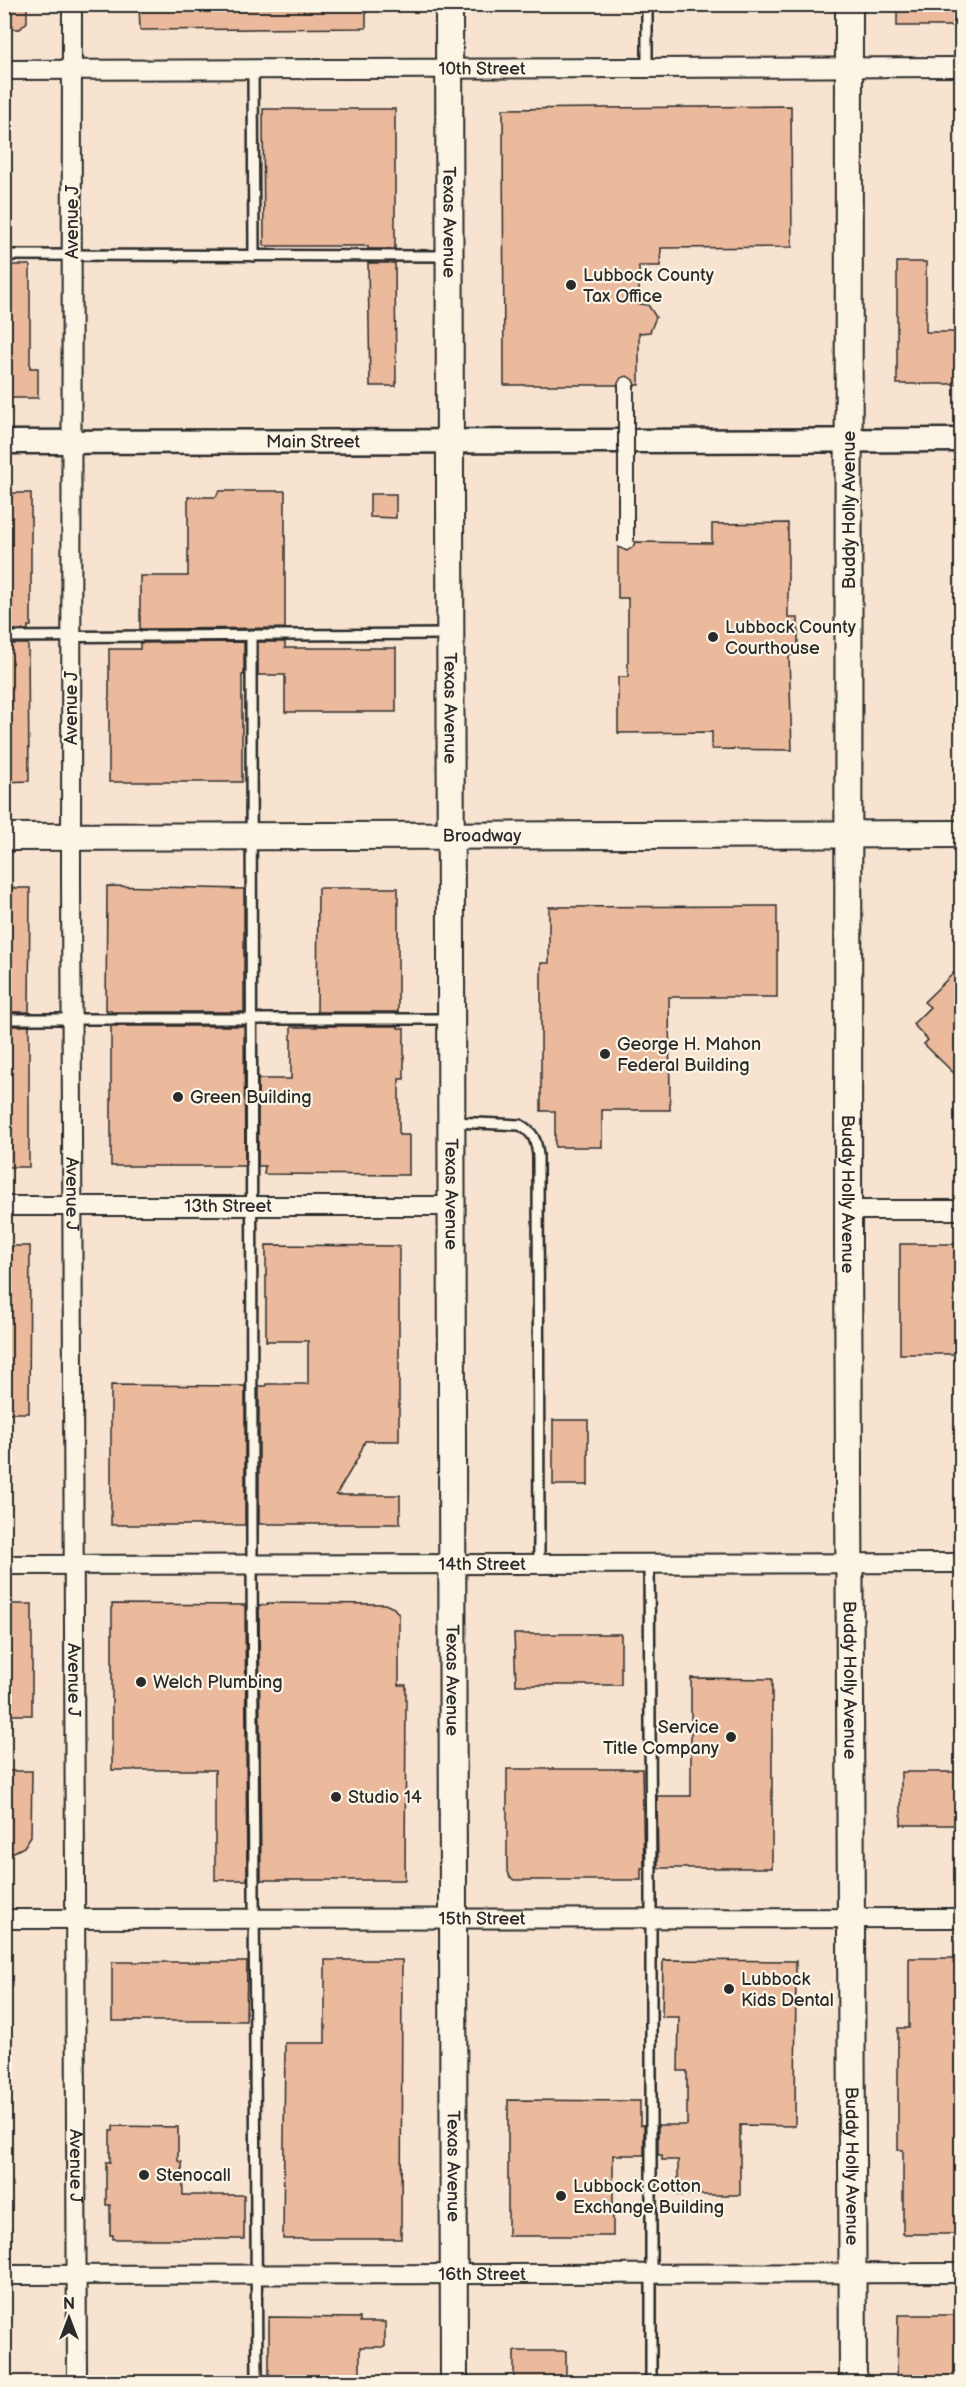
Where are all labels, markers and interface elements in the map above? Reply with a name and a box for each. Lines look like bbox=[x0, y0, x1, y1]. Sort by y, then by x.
street label: 10th Street bbox=[438, 58, 526, 79]
street label: Texas Avenue bbox=[439, 166, 460, 278]
street label: Avenue J bbox=[62, 185, 83, 259]
place label: Lubbock County Tax Office bbox=[583, 265, 715, 307]
marker: Lubbock County Tax Office bbox=[564, 278, 578, 292]
street label: Buddy Holly Avenue bbox=[839, 430, 860, 589]
street label: Main Street bbox=[266, 431, 361, 452]
place label: Lubbock County Courthouse bbox=[725, 617, 857, 659]
marker: Lubbock County Courthouse bbox=[706, 630, 720, 644]
street label: Texas Avenue bbox=[440, 652, 461, 764]
street label: Avenue J bbox=[61, 671, 82, 745]
street label: Broadway bbox=[443, 825, 522, 846]
place label: George H. Mahon Federal Building bbox=[617, 1034, 761, 1076]
marker: George H. Mahon Federal Building bbox=[598, 1047, 612, 1061]
place label: Green Building bbox=[190, 1087, 312, 1108]
marker: Green Building bbox=[171, 1090, 185, 1104]
street label: Buddy Holly Avenue bbox=[837, 1115, 859, 1274]
street label: Texas Avenue bbox=[441, 1138, 462, 1250]
street label: Avenue J bbox=[62, 1157, 83, 1231]
street label: 13th Street bbox=[184, 1196, 272, 1217]
street label: 14th Street bbox=[438, 1553, 526, 1575]
street label: Buddy Holly Avenue bbox=[839, 1601, 861, 1760]
street label: Texas Avenue bbox=[442, 1624, 463, 1736]
street label: Avenue J bbox=[64, 1643, 85, 1717]
place label: Welch Plumbing bbox=[153, 1672, 283, 1693]
marker: Welch Plumbing bbox=[134, 1675, 148, 1689]
place label: Service Title Company bbox=[603, 1717, 720, 1759]
marker: Service Title Company bbox=[724, 1730, 738, 1744]
place label: Studio 14 bbox=[348, 1787, 422, 1808]
marker: Studio 14 bbox=[329, 1790, 343, 1804]
street label: 15th Street bbox=[439, 1908, 526, 1929]
place label: Lubbock Kids Dental bbox=[741, 1969, 834, 2011]
marker: Lubbock Kids Dental bbox=[722, 1982, 736, 1996]
street label: Buddy Holly Avenue bbox=[841, 2087, 863, 2246]
street label: Texas Avenue bbox=[443, 2110, 464, 2222]
street label: Avenue J bbox=[65, 2129, 87, 2203]
place label: Stenocall bbox=[156, 2165, 231, 2186]
marker: Stenocall bbox=[137, 2168, 151, 2182]
place label: Lubbock Cotton Exchange Building bbox=[573, 2176, 724, 2218]
marker: Lubbock Cotton Exchange Building bbox=[554, 2189, 568, 2203]
street label: 16th Street bbox=[438, 2263, 526, 2285]
north arrow bbox=[39, 2288, 99, 2348]
text: N bbox=[63, 2295, 75, 2314]

